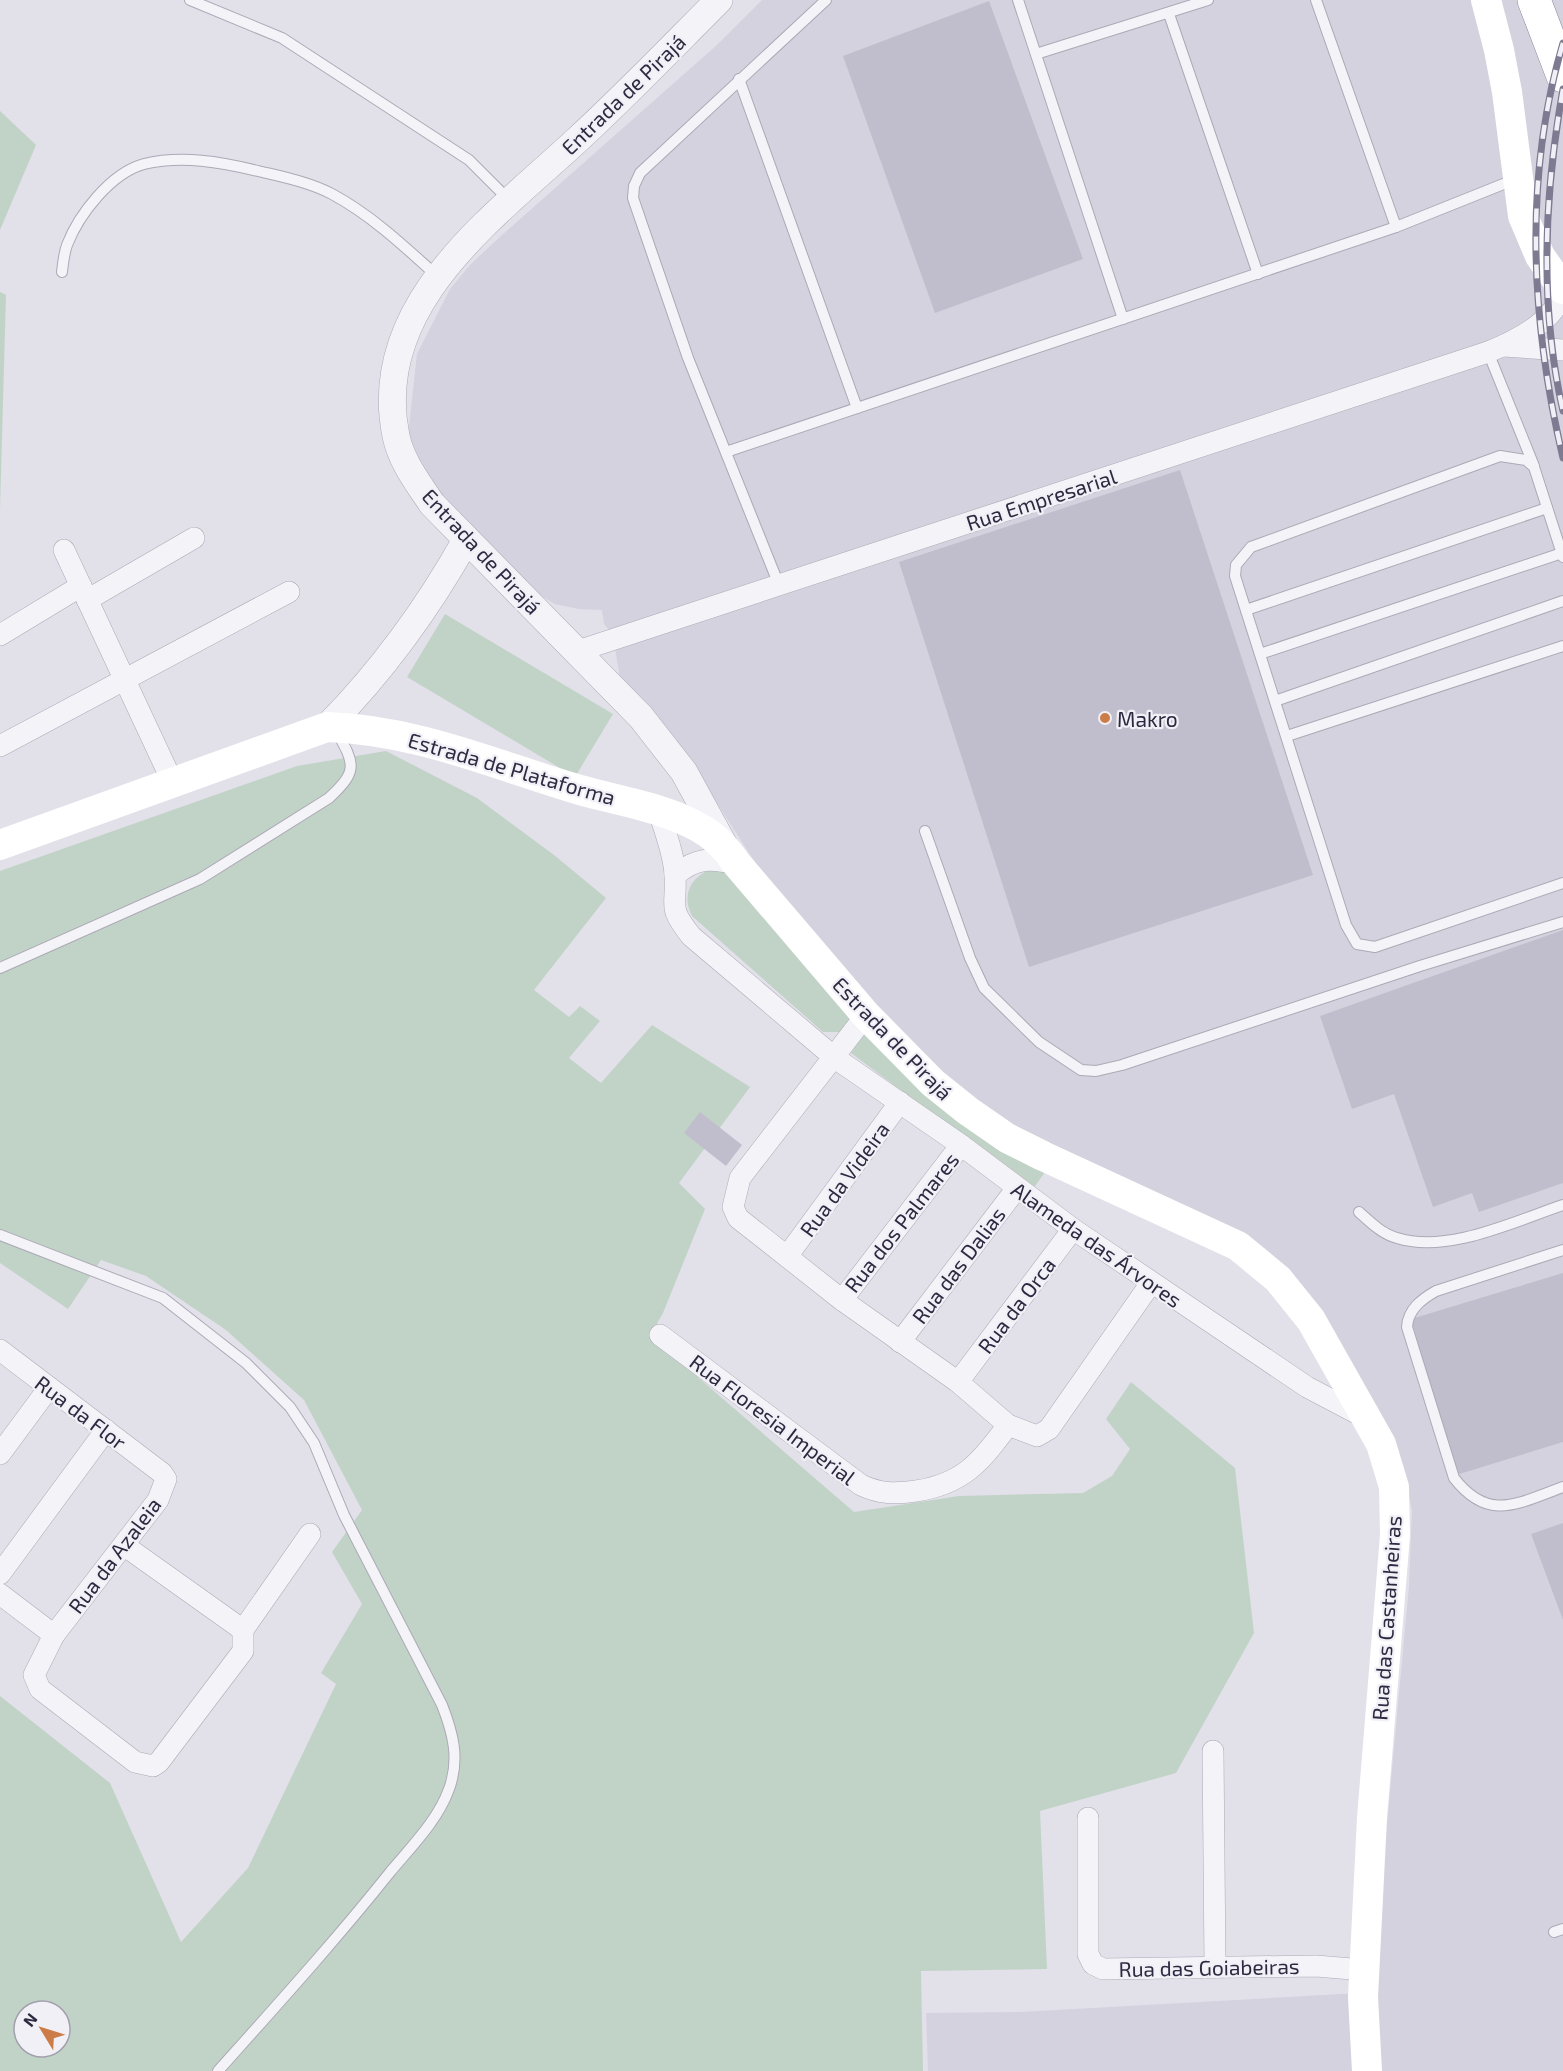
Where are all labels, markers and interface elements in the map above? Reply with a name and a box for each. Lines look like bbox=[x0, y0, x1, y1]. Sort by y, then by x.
street label: Entrada de Pirajá bbox=[556, 29, 691, 160]
street label: Rua Empresarial bbox=[963, 463, 1120, 535]
street label: Entrada de Pirajá bbox=[417, 483, 547, 620]
place label: Makro bbox=[1117, 706, 1178, 731]
marker: Makro bbox=[1098, 711, 1112, 725]
street label: Estrada de Plataforma bbox=[406, 726, 618, 810]
street label: Estrada de Pirajá bbox=[827, 971, 958, 1105]
street label: Rua da Videira bbox=[794, 1117, 894, 1241]
street label: Rua dos Palmares bbox=[839, 1147, 963, 1297]
street label: Alameda das Árvores bbox=[1007, 1176, 1187, 1312]
street label: Rua das Dalias bbox=[906, 1202, 1010, 1328]
street label: Rua da Orca bbox=[972, 1252, 1060, 1358]
street label: Rua Floresia Imperial bbox=[685, 1349, 861, 1490]
street label: Rua da Flor bbox=[31, 1370, 132, 1455]
street label: Rua da Azaleia bbox=[62, 1492, 166, 1618]
street label: Rua das Castanheiras bbox=[1366, 1515, 1406, 1721]
street label: Rua das Goiabeiras bbox=[1118, 1953, 1300, 1981]
north arrow bbox=[12, 1999, 72, 2059]
text: N bbox=[19, 2009, 41, 2030]

